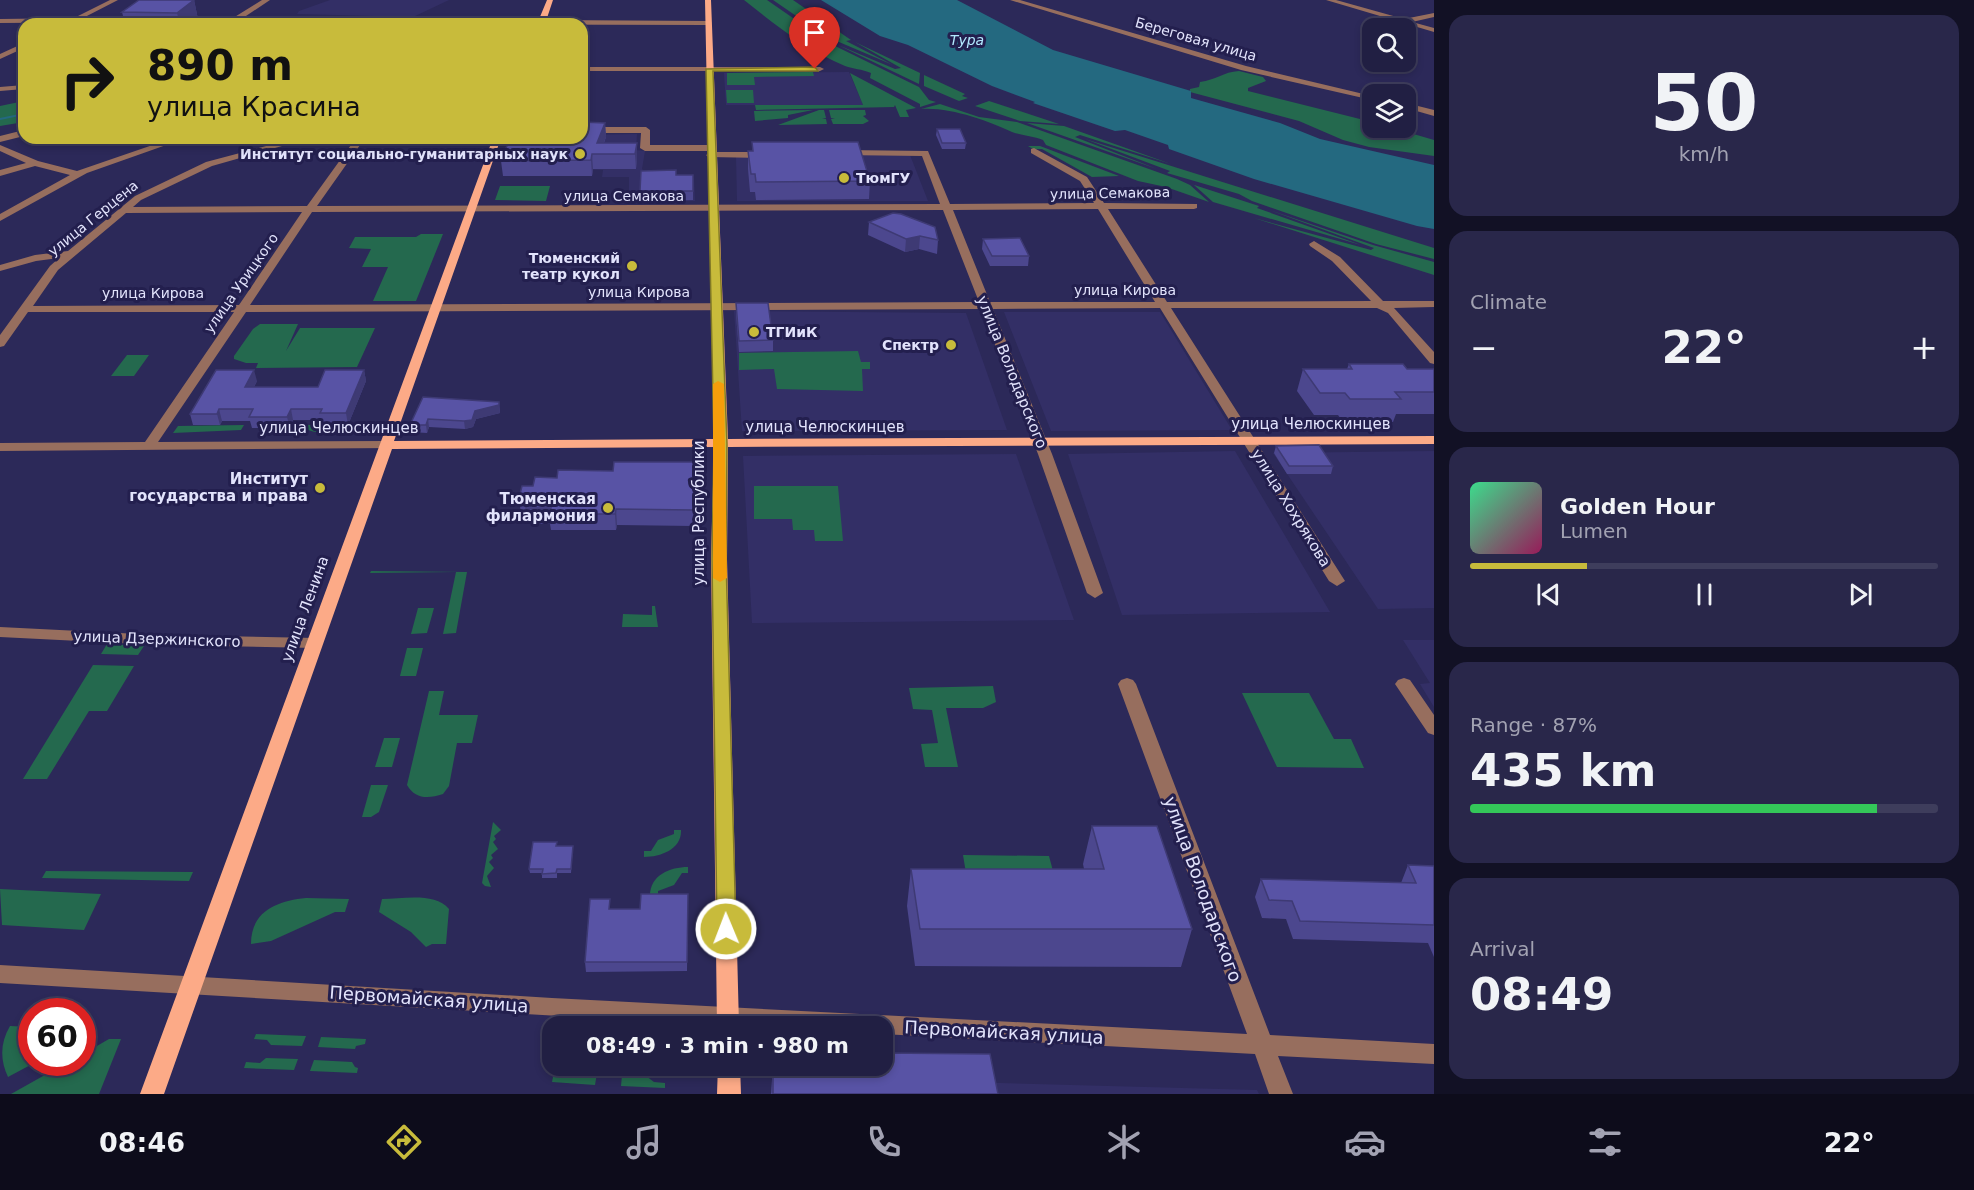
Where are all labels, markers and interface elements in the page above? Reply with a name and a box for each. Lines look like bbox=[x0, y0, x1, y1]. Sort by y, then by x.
pin bbox=[789, 7, 840, 69]
street label: Береговая улица bbox=[1133, 14, 1259, 64]
icon: arrive bbox=[798, 16, 831, 49]
map controls bbox=[1362, 18, 1416, 138]
button: search bbox=[1362, 18, 1416, 72]
water label: Тура bbox=[950, 32, 984, 48]
text: 890 m bbox=[147, 41, 293, 90]
icon: right bbox=[48, 42, 126, 120]
text: 50 bbox=[1650, 58, 1758, 148]
button: layers bbox=[1362, 84, 1416, 138]
text: улица Красина bbox=[147, 91, 361, 122]
text: km/h bbox=[1679, 142, 1729, 166]
place label: Институт социально-гуманитарных наук bbox=[240, 146, 568, 162]
marker: Институт социально-гуманитарных наук bbox=[573, 147, 587, 161]
place label: ТюмГУ bbox=[856, 170, 911, 186]
marker: ТюмГУ bbox=[837, 171, 851, 185]
street label: улица Герцена bbox=[45, 177, 141, 259]
street label: улица Семакова bbox=[1050, 184, 1170, 202]
street label: улица Семакова bbox=[564, 188, 684, 204]
street label: улица Урицкого bbox=[201, 230, 281, 336]
place label: Тюменский театр кукол bbox=[522, 250, 620, 282]
marker: Тюменский театр кукол bbox=[625, 259, 639, 273]
street label: улица Кирова bbox=[1074, 282, 1176, 298]
street label: улица Кирова bbox=[588, 284, 690, 300]
street label: улица Кирова bbox=[102, 285, 204, 301]
text: Climate bbox=[1470, 290, 1547, 314]
street label: улица Володарского bbox=[973, 293, 1051, 451]
text: 22° bbox=[1661, 321, 1747, 374]
place label: ТГИиК bbox=[766, 324, 818, 340]
marker: ТГИиК bbox=[747, 325, 761, 339]
text: − bbox=[1470, 328, 1498, 367]
text: + bbox=[1910, 328, 1938, 367]
place label: Спектр bbox=[882, 337, 939, 353]
marker: Спектр bbox=[944, 338, 958, 352]
street label: улица Челюскинцев bbox=[1231, 415, 1391, 433]
street label: улица Челюскинцев bbox=[745, 418, 905, 436]
street label: улица Челюскинцев bbox=[259, 419, 419, 437]
street label: улица Республики bbox=[690, 441, 708, 585]
street label: улица Хохрякова bbox=[1247, 446, 1335, 570]
place label: Институт государства и права bbox=[129, 470, 308, 505]
marker: Институт государства и права bbox=[313, 481, 327, 495]
place label: Тюменская филармония bbox=[486, 490, 596, 525]
text: Golden Hour bbox=[1560, 494, 1715, 519]
marker: Тюменская филармония bbox=[601, 501, 615, 515]
text: Lumen bbox=[1560, 519, 1628, 543]
street label: улица Ленина bbox=[277, 554, 333, 664]
icon: previous bbox=[1532, 578, 1565, 611]
icon: pause bbox=[1688, 578, 1721, 611]
icon: next bbox=[1844, 578, 1877, 611]
street label: улица Дзержинского bbox=[73, 627, 241, 651]
text: Range · 87% bbox=[1470, 713, 1597, 737]
text: 435 km bbox=[1470, 744, 1656, 797]
street label: улица Володарского bbox=[1160, 793, 1246, 985]
position arrow bbox=[694, 897, 758, 961]
text: Arrival bbox=[1470, 937, 1535, 961]
text: 08:49 bbox=[1470, 968, 1613, 1021]
street label: Первомайская улица bbox=[329, 982, 529, 1016]
speed limit sign: 60 bbox=[18, 998, 96, 1076]
street label: Первомайская улица bbox=[904, 1016, 1104, 1048]
text: 08:49 · 3 min · 980 m bbox=[586, 1033, 849, 1058]
icon: directions bbox=[383, 1121, 425, 1163]
icon: music bbox=[623, 1121, 665, 1163]
icon: phone bbox=[863, 1121, 905, 1163]
icon: climate bbox=[1103, 1121, 1145, 1163]
icon: car bbox=[1344, 1121, 1386, 1163]
icon: filters bbox=[1584, 1121, 1626, 1163]
text: 08:46 bbox=[99, 1127, 185, 1158]
text: 22° bbox=[1824, 1127, 1875, 1158]

